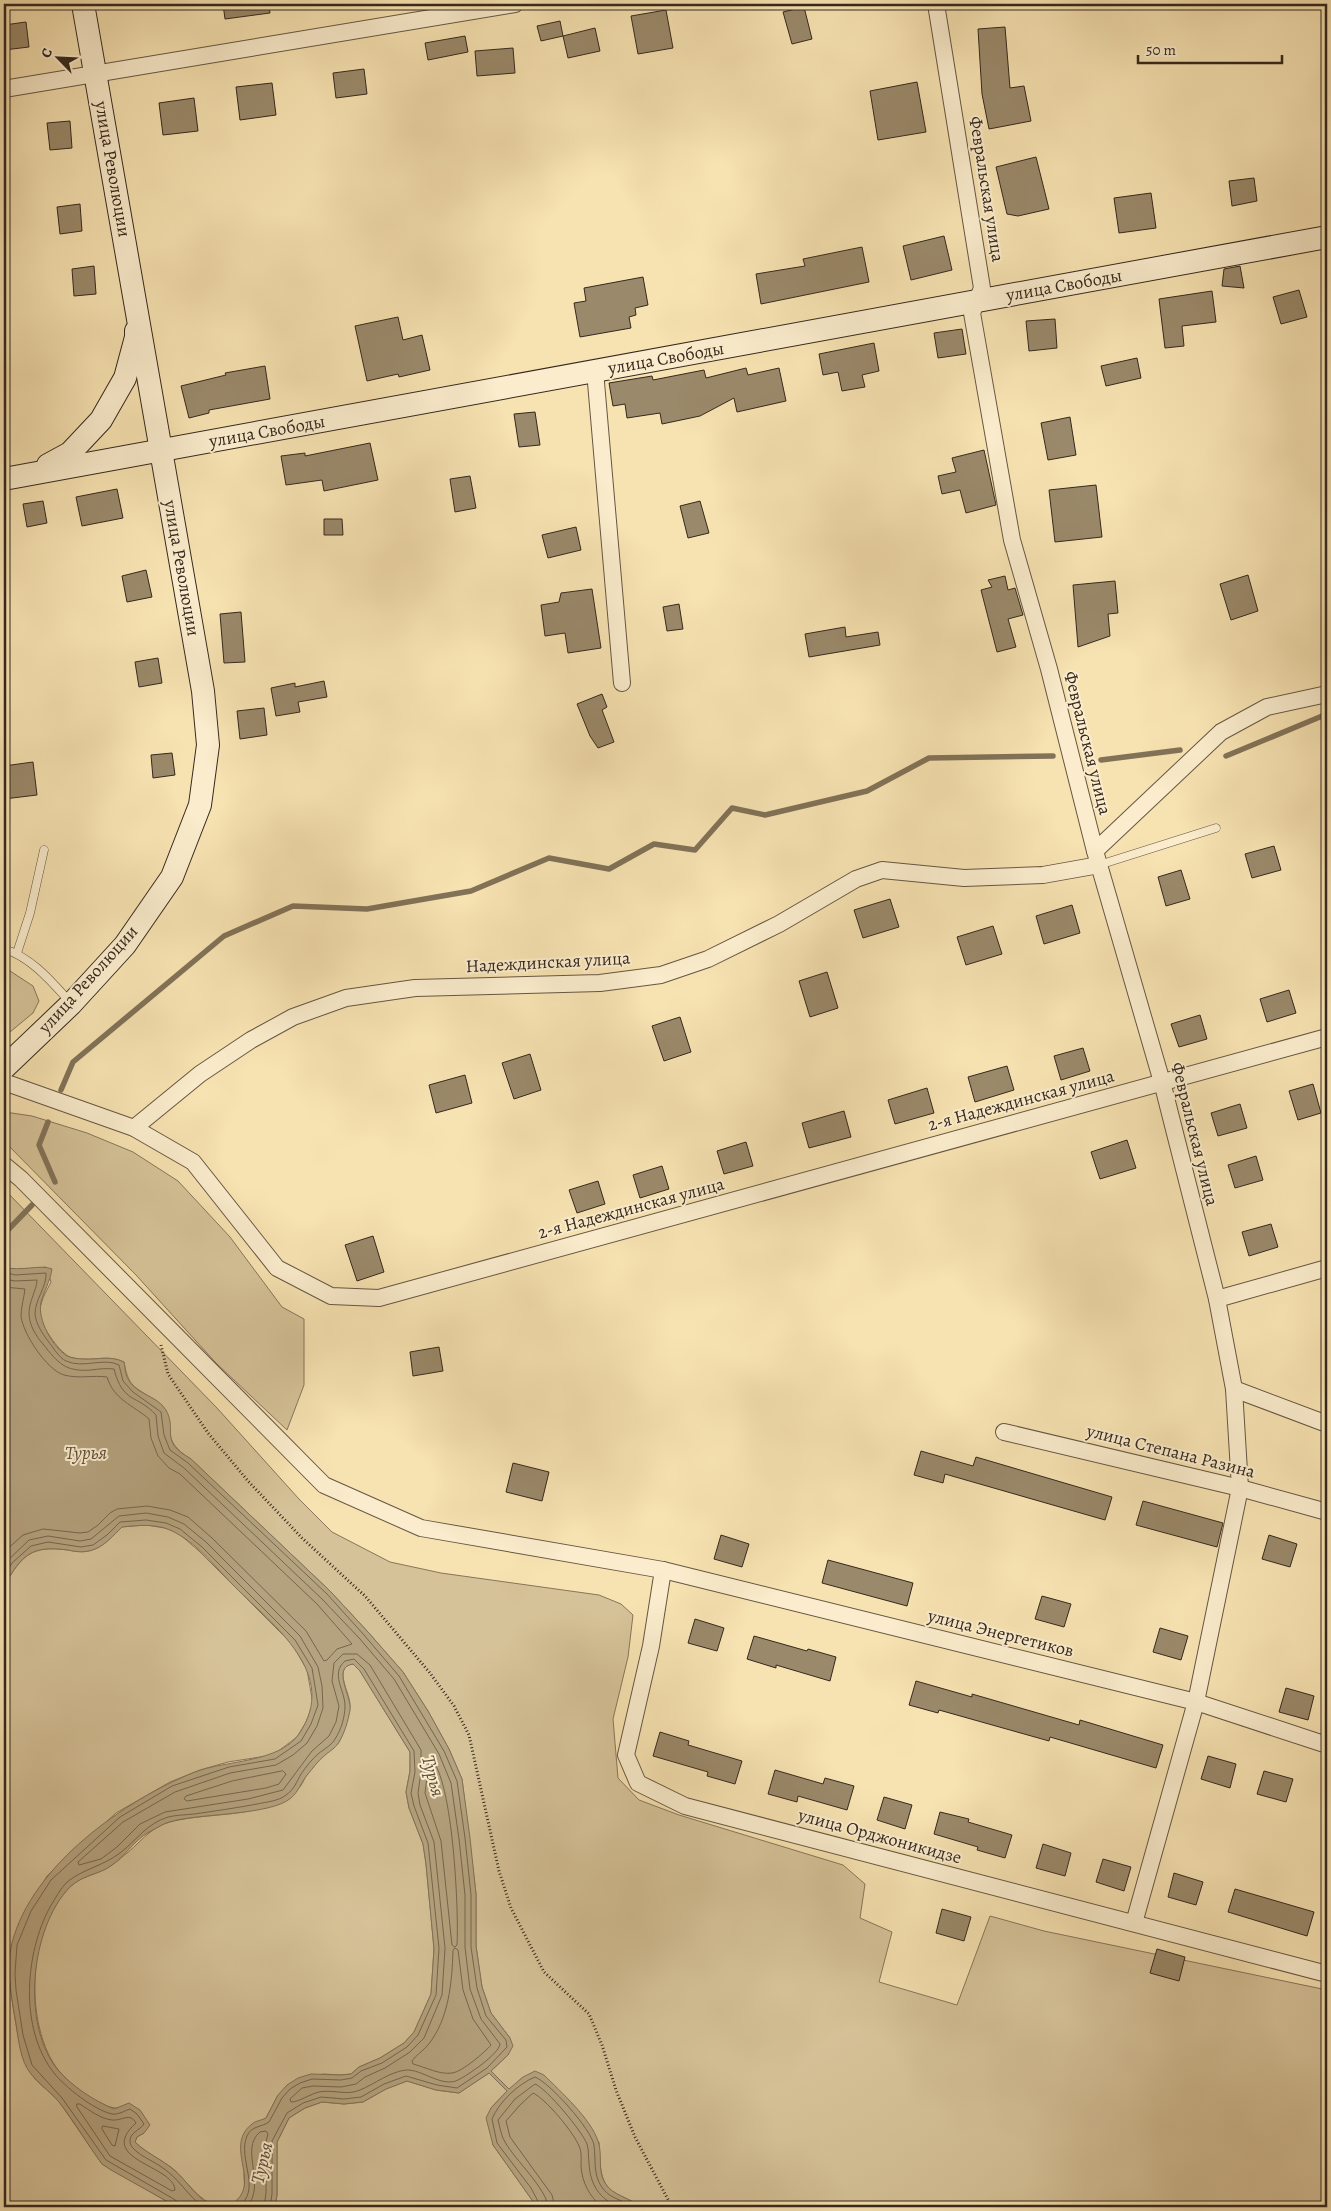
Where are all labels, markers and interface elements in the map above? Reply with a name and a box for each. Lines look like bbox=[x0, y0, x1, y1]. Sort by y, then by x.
north arrow bbox=[32, 32, 82, 82]
scale bar bbox=[1138, 32, 1282, 64]
text: 50 m bbox=[1146, 40, 1176, 60]
text: С bbox=[36, 45, 57, 61]
street label: улица Революции bbox=[89, 98, 137, 239]
street label: Февральская улица bbox=[964, 114, 1010, 264]
street label: улица Свободы bbox=[1003, 263, 1124, 307]
street label: улица Свободы bbox=[605, 336, 726, 380]
street label: улица Свободы bbox=[206, 409, 327, 453]
street label: улица Революции bbox=[158, 497, 206, 638]
street label: Февральская улица bbox=[1059, 669, 1118, 818]
street label: улица Революции bbox=[32, 920, 143, 1039]
street label: Надеждинская улица bbox=[465, 946, 632, 978]
street label: Февральская улица bbox=[1166, 1060, 1225, 1209]
street label: 2-я Надеждинская улица bbox=[925, 1063, 1118, 1136]
street label: 2-я Надеждинская улица bbox=[535, 1171, 728, 1244]
street label: улица Степана Разина bbox=[1083, 1418, 1258, 1484]
water label: Турья bbox=[65, 1440, 107, 1466]
street label: улица Энергетиков bbox=[925, 1603, 1077, 1663]
water label: Турья bbox=[415, 1752, 451, 1800]
street label: улица Орджоникидзе bbox=[795, 1802, 964, 1869]
water label: Турья bbox=[245, 2139, 279, 2186]

